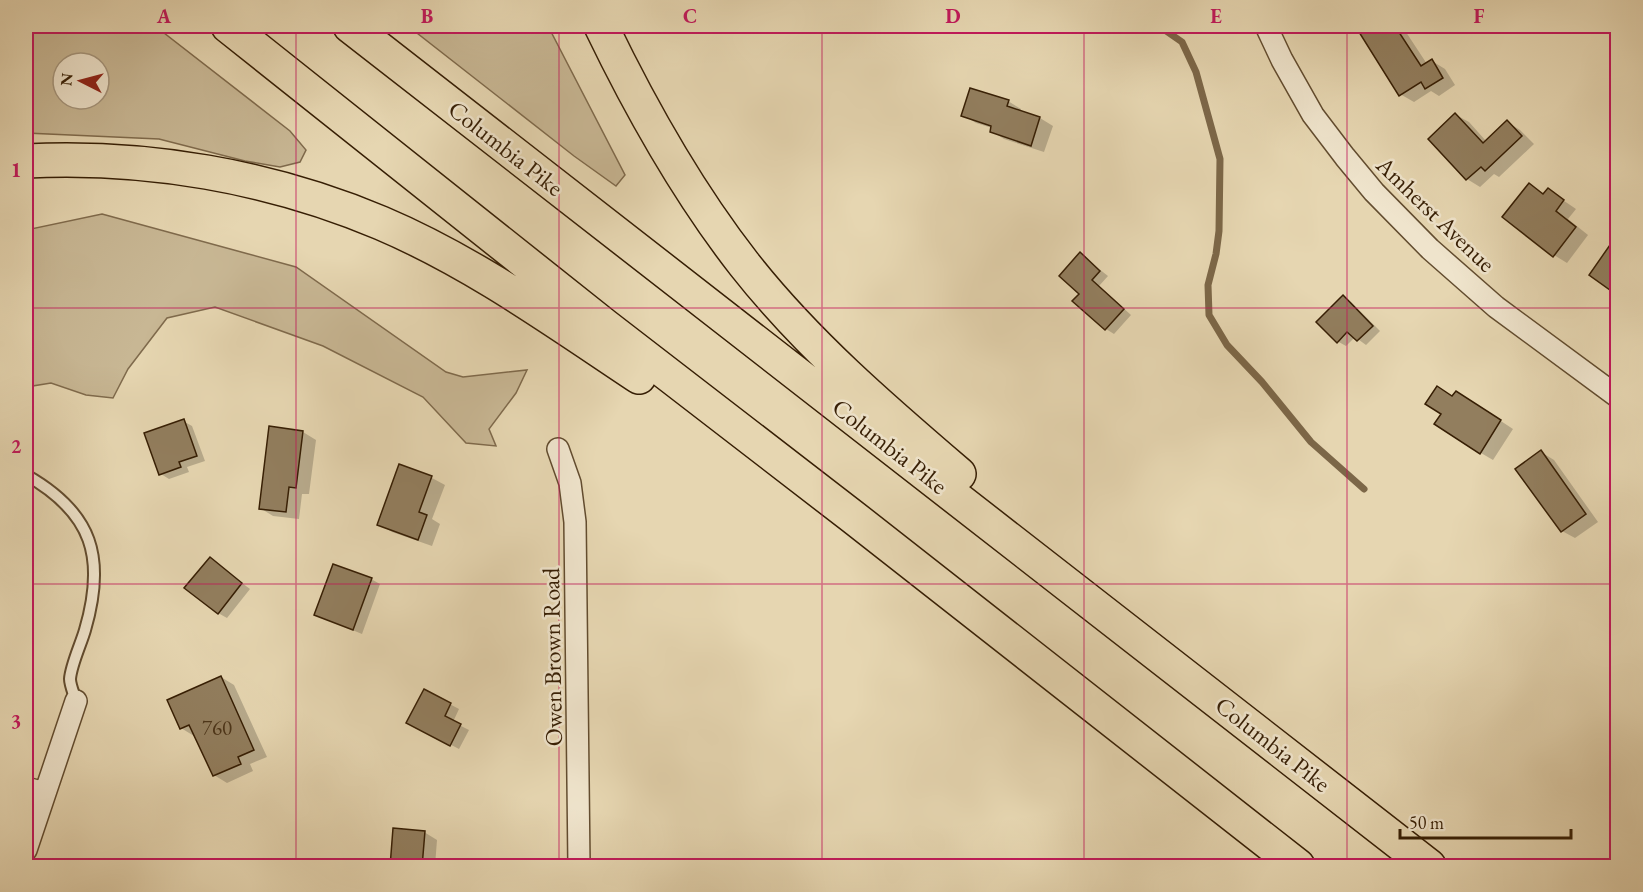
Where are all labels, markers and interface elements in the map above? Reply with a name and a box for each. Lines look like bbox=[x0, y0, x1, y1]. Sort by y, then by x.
text: A bbox=[156, 3, 172, 29]
text: B bbox=[421, 3, 433, 29]
text: C bbox=[683, 3, 697, 29]
text: D bbox=[945, 3, 961, 29]
text: E bbox=[1210, 3, 1222, 29]
text: F bbox=[1474, 3, 1485, 29]
north arrow bbox=[51, 51, 111, 111]
text: N bbox=[55, 72, 78, 87]
street label: Columbia Pike bbox=[442, 93, 570, 203]
street label: Amherst Avenue bbox=[1369, 149, 1502, 279]
text: 1 bbox=[11, 157, 21, 183]
street label: Columbia Pike bbox=[826, 391, 954, 501]
text: 2 bbox=[11, 433, 22, 459]
street label: Owen Brown Road bbox=[535, 567, 569, 747]
street label: Columbia Pike bbox=[1209, 689, 1337, 799]
text: 3 bbox=[11, 708, 21, 734]
house number: 760 bbox=[202, 714, 232, 741]
scale bar bbox=[1400, 802, 1571, 840]
text: 50 m bbox=[1409, 811, 1444, 834]

